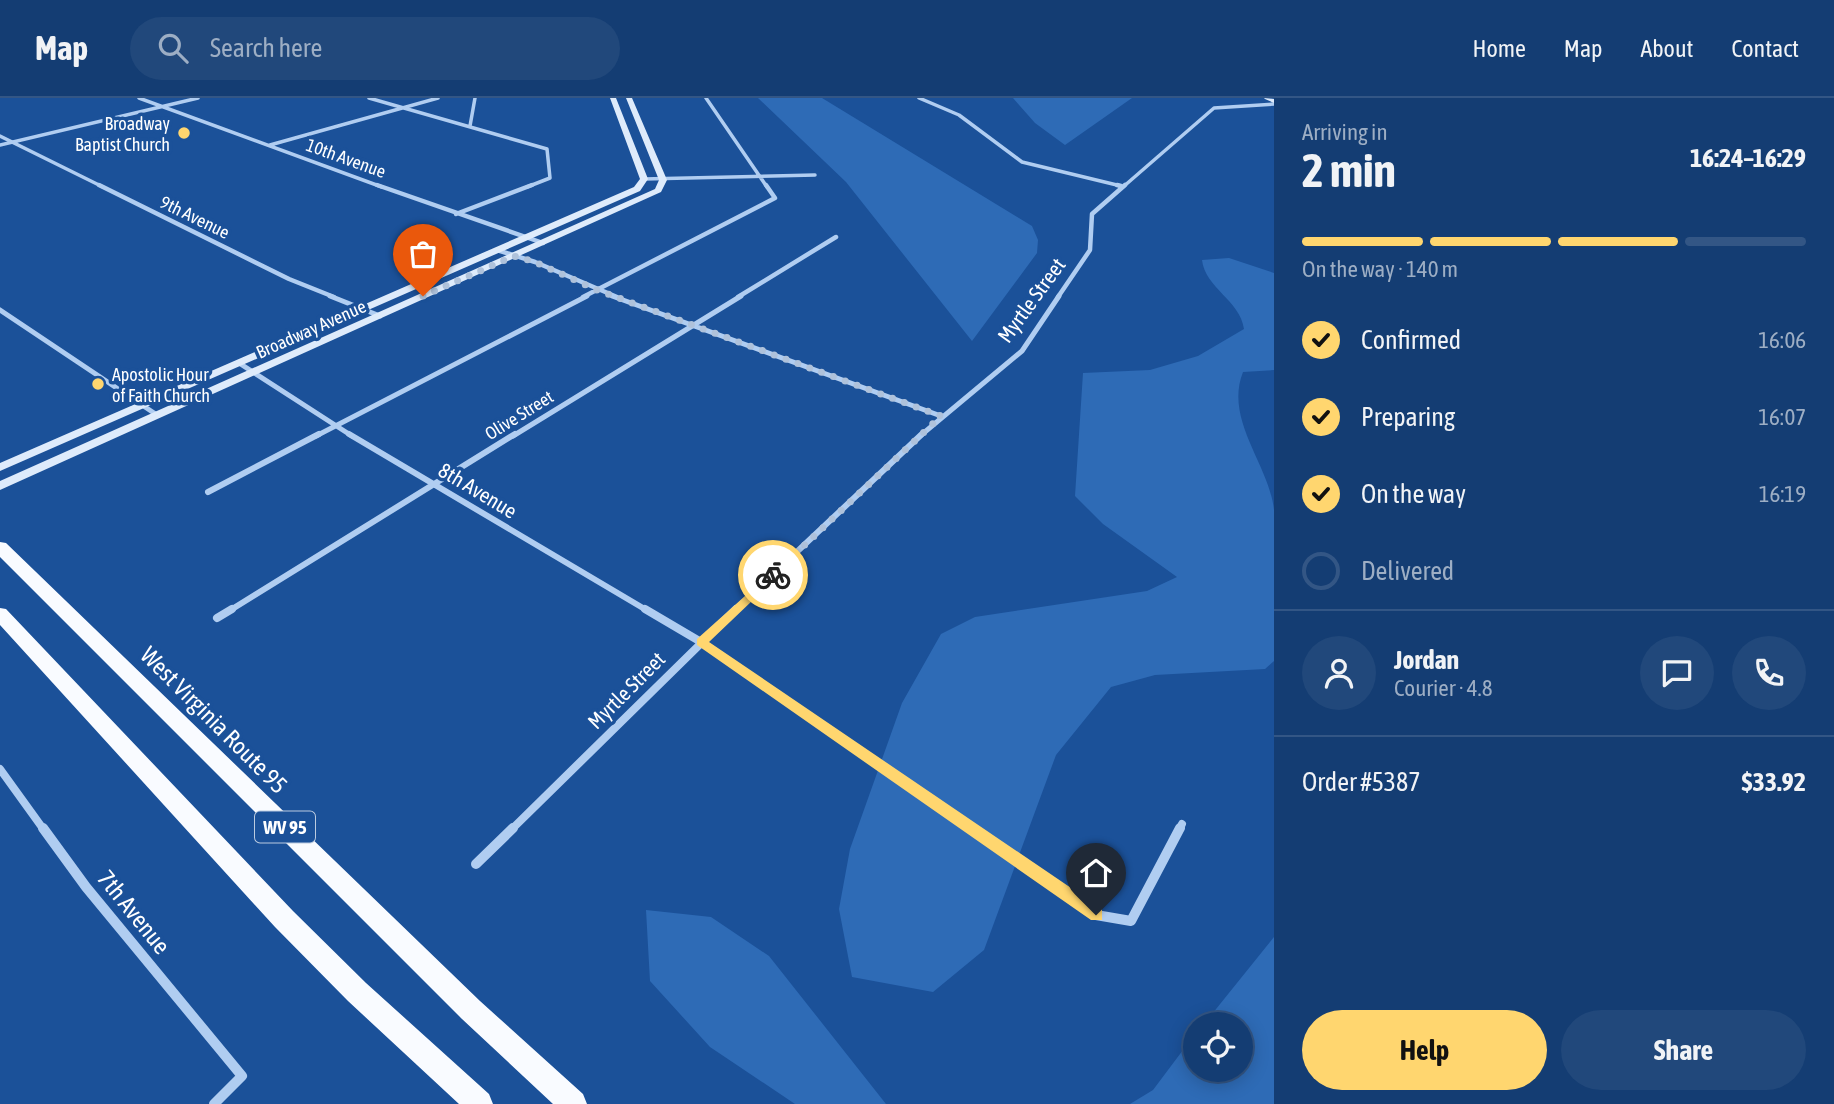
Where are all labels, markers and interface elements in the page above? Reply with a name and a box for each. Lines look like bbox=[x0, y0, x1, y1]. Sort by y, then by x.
search box bbox=[130, 17, 620, 80]
text: Map bbox=[35, 29, 88, 67]
icon: search bbox=[154, 29, 192, 67]
text: Search here bbox=[210, 33, 322, 63]
text: Home bbox=[1472, 35, 1526, 62]
text: Map bbox=[1564, 35, 1602, 62]
text: About bbox=[1640, 35, 1693, 62]
text: Contact bbox=[1731, 35, 1799, 62]
place label: Broadway Baptist Church bbox=[75, 113, 170, 155]
text: Arriving in bbox=[1302, 119, 1388, 145]
marker: Broadway Baptist Church bbox=[176, 125, 192, 141]
street label: 10th Avenue bbox=[303, 134, 389, 182]
text: 16:24–16:29 bbox=[1690, 143, 1806, 173]
text: 2 min bbox=[1302, 144, 1396, 197]
street label: 9th Avenue bbox=[157, 191, 233, 243]
pin bbox=[393, 224, 453, 296]
icon: bag bbox=[404, 235, 442, 273]
street label: Myrtle Street bbox=[992, 253, 1070, 347]
text: On the way · 140 m bbox=[1302, 256, 1458, 282]
street label: Broadway Avenue bbox=[253, 295, 369, 363]
icon: check bbox=[1302, 321, 1340, 359]
text: Confirmed bbox=[1361, 325, 1461, 355]
text: 16:06 bbox=[1758, 327, 1806, 353]
place label: Apostolic Hour of Faith Church bbox=[112, 364, 210, 406]
marker: Apostolic Hour of Faith Church bbox=[90, 376, 106, 392]
street label: Olive Street bbox=[481, 386, 557, 444]
icon: check bbox=[1302, 398, 1340, 436]
text: Preparing bbox=[1361, 402, 1455, 432]
text: 16:07 bbox=[1758, 404, 1806, 430]
street label: 8th Avenue bbox=[434, 457, 522, 523]
icon: check bbox=[1302, 475, 1340, 513]
text: On the way bbox=[1361, 479, 1466, 509]
text: 16:19 bbox=[1759, 481, 1806, 507]
courier bbox=[738, 540, 808, 610]
icon: bike bbox=[754, 556, 792, 594]
text: Delivered bbox=[1361, 556, 1454, 586]
button: person bbox=[1302, 636, 1376, 710]
button: chat bbox=[1640, 636, 1714, 710]
button: phone bbox=[1732, 636, 1806, 710]
street label: West Virginia Route 95 bbox=[135, 641, 293, 799]
text: Jordan bbox=[1394, 645, 1459, 675]
street label: Myrtle Street bbox=[583, 647, 669, 733]
text: Courier · 4.8 bbox=[1394, 675, 1493, 701]
text: Order #5387 bbox=[1302, 767, 1421, 797]
text: $33.92 bbox=[1742, 767, 1806, 797]
road number: WV 95 bbox=[255, 812, 315, 842]
pin bbox=[1066, 843, 1126, 915]
icon: home bbox=[1077, 854, 1115, 892]
street label: 7th Avenue bbox=[92, 865, 176, 959]
button: Help bbox=[1302, 1010, 1547, 1090]
button: Share bbox=[1561, 1010, 1806, 1090]
map controls bbox=[1183, 1012, 1253, 1082]
button: locate bbox=[1183, 1012, 1253, 1082]

